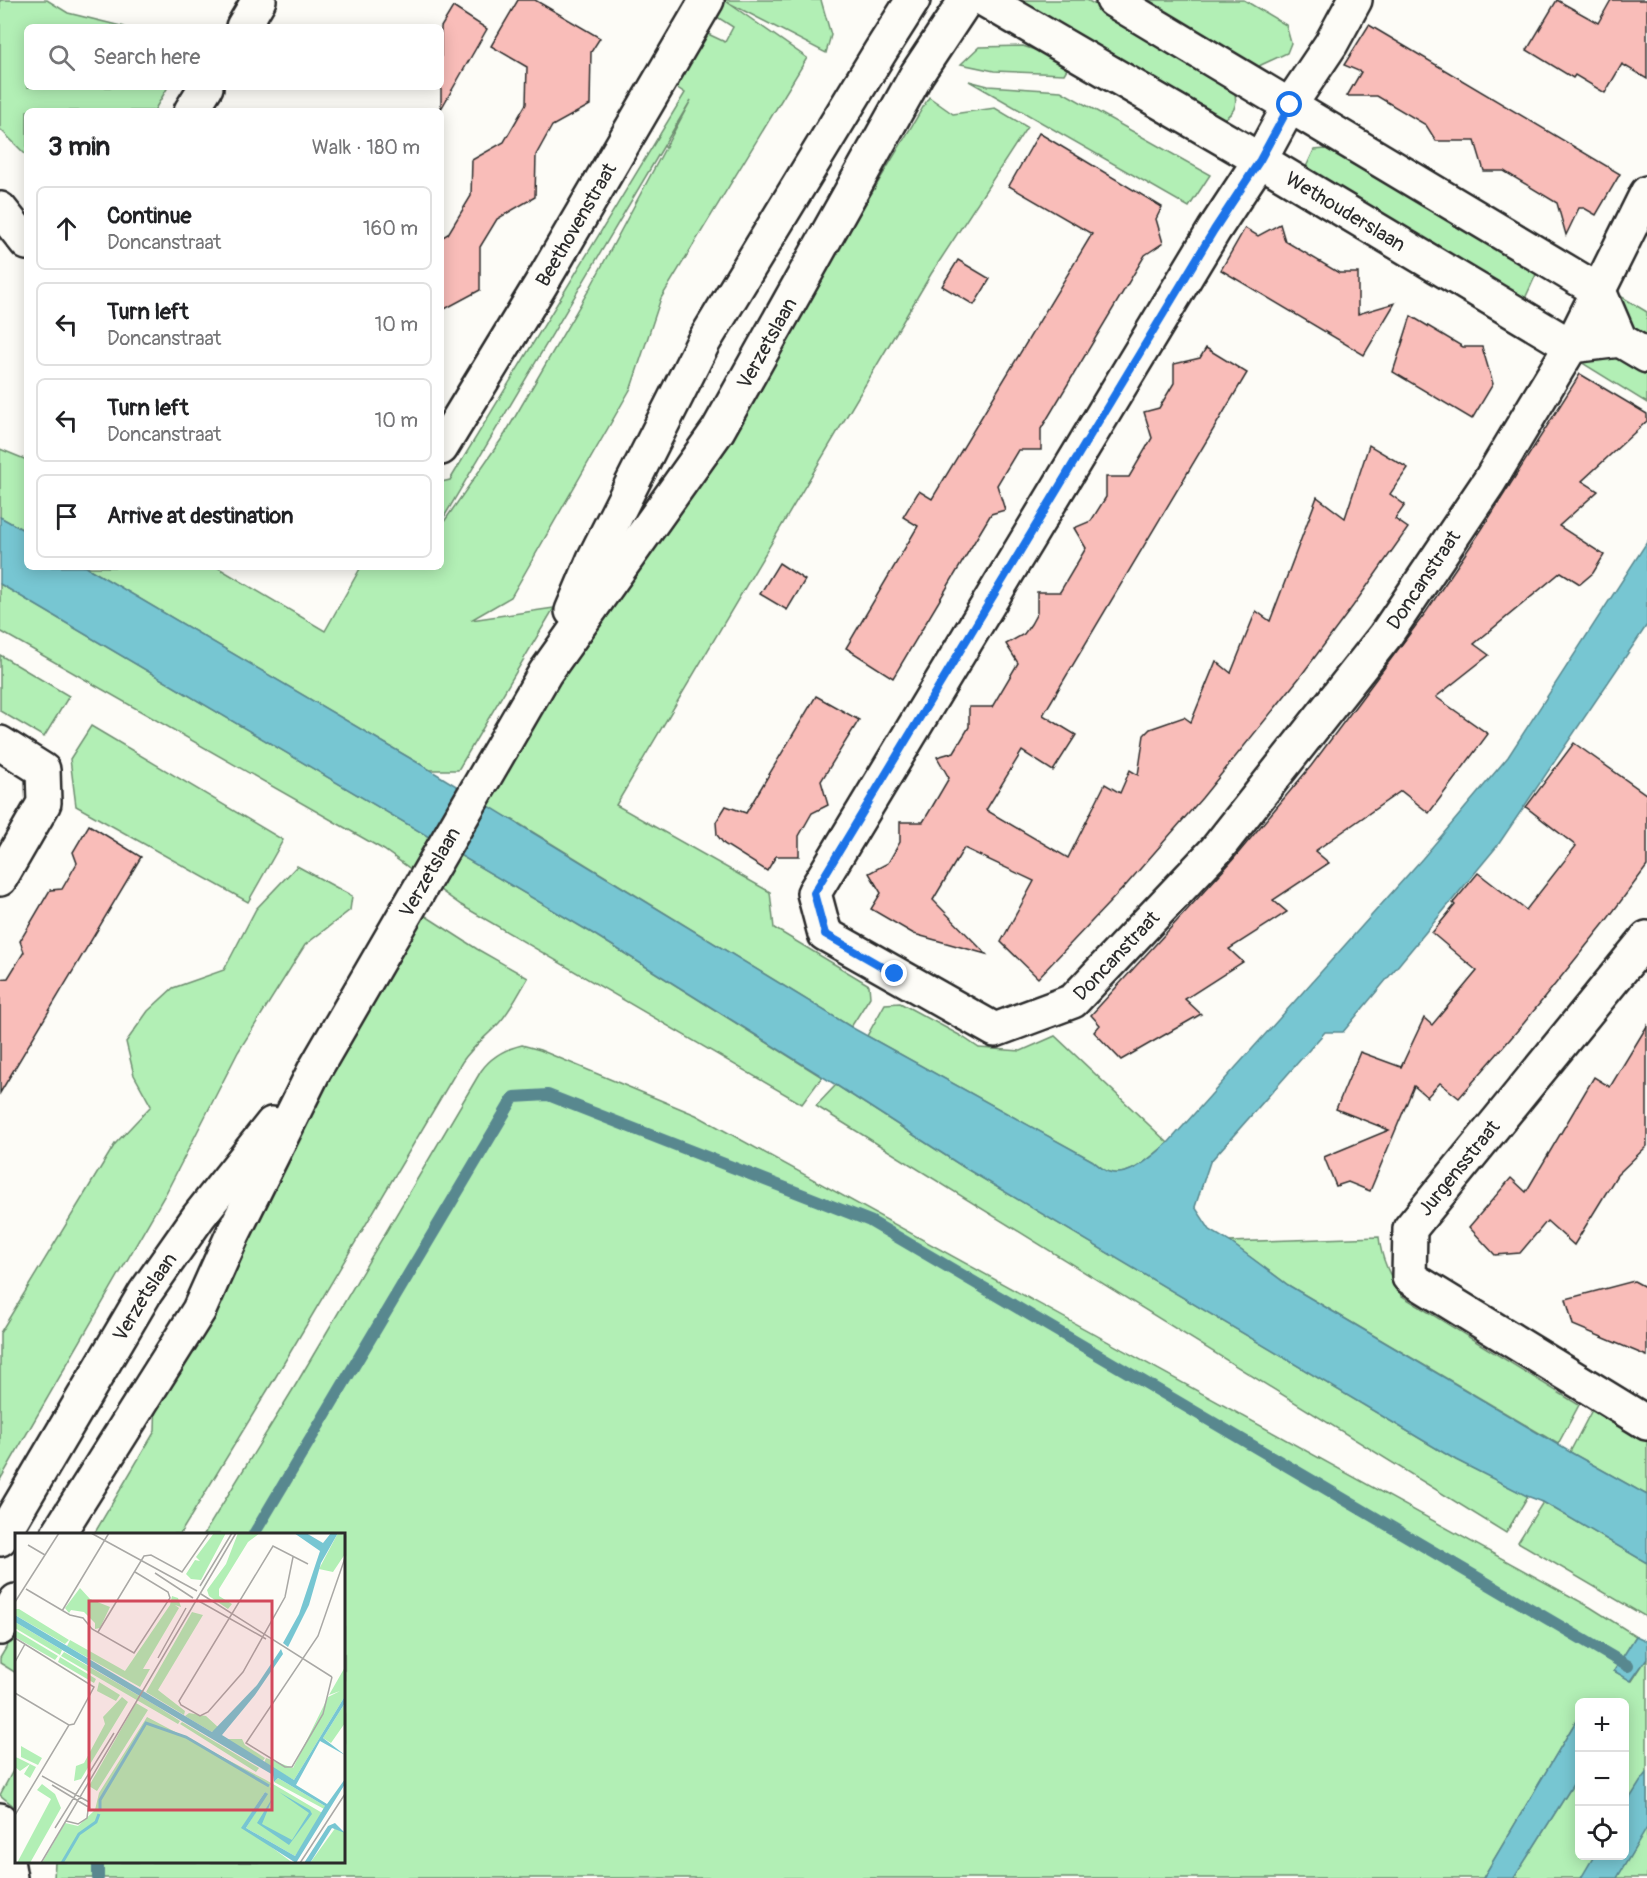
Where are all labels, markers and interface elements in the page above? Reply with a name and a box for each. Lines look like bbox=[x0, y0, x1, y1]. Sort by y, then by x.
search box bbox=[24, 24, 444, 90]
icon: search bbox=[45, 41, 78, 74]
text: Search here bbox=[93, 43, 200, 71]
route start bbox=[1276, 91, 1302, 117]
text: 3 min bbox=[48, 131, 110, 163]
text: Walk · 180 m bbox=[312, 135, 420, 160]
street label: Beethovenstraat bbox=[530, 157, 622, 291]
street label: Wethouderslaan bbox=[1281, 166, 1410, 257]
text: Continue bbox=[107, 202, 191, 230]
icon: ahead bbox=[50, 212, 83, 245]
text: 160 m bbox=[363, 216, 418, 241]
text: Doncanstraat bbox=[107, 230, 221, 255]
street label: Verzetslaan bbox=[731, 293, 802, 393]
text: Turn left bbox=[107, 298, 189, 326]
icon: left bbox=[50, 308, 83, 341]
text: 10 m bbox=[374, 312, 418, 337]
text: Doncanstraat bbox=[107, 326, 221, 351]
text: Turn left bbox=[107, 394, 189, 422]
icon: left bbox=[50, 404, 83, 437]
text: 10 m bbox=[374, 408, 418, 433]
text: Doncanstraat bbox=[107, 422, 221, 447]
icon: arrive bbox=[50, 500, 83, 533]
text: Arrive at destination bbox=[107, 502, 293, 530]
street label: Doncanstraat bbox=[1381, 524, 1466, 634]
street label: Verzetslaan bbox=[393, 822, 465, 922]
street label: Doncanstraat bbox=[1068, 905, 1165, 1006]
route end bbox=[881, 960, 907, 986]
street label: Jurgensstraat bbox=[1413, 1114, 1506, 1221]
street label: Verzetslaan bbox=[107, 1248, 182, 1346]
inset map bbox=[15, 1533, 345, 1863]
map controls bbox=[1575, 1698, 1629, 1860]
button: + bbox=[1575, 1698, 1629, 1752]
button: − bbox=[1575, 1752, 1629, 1806]
button: locate bbox=[1575, 1806, 1629, 1860]

